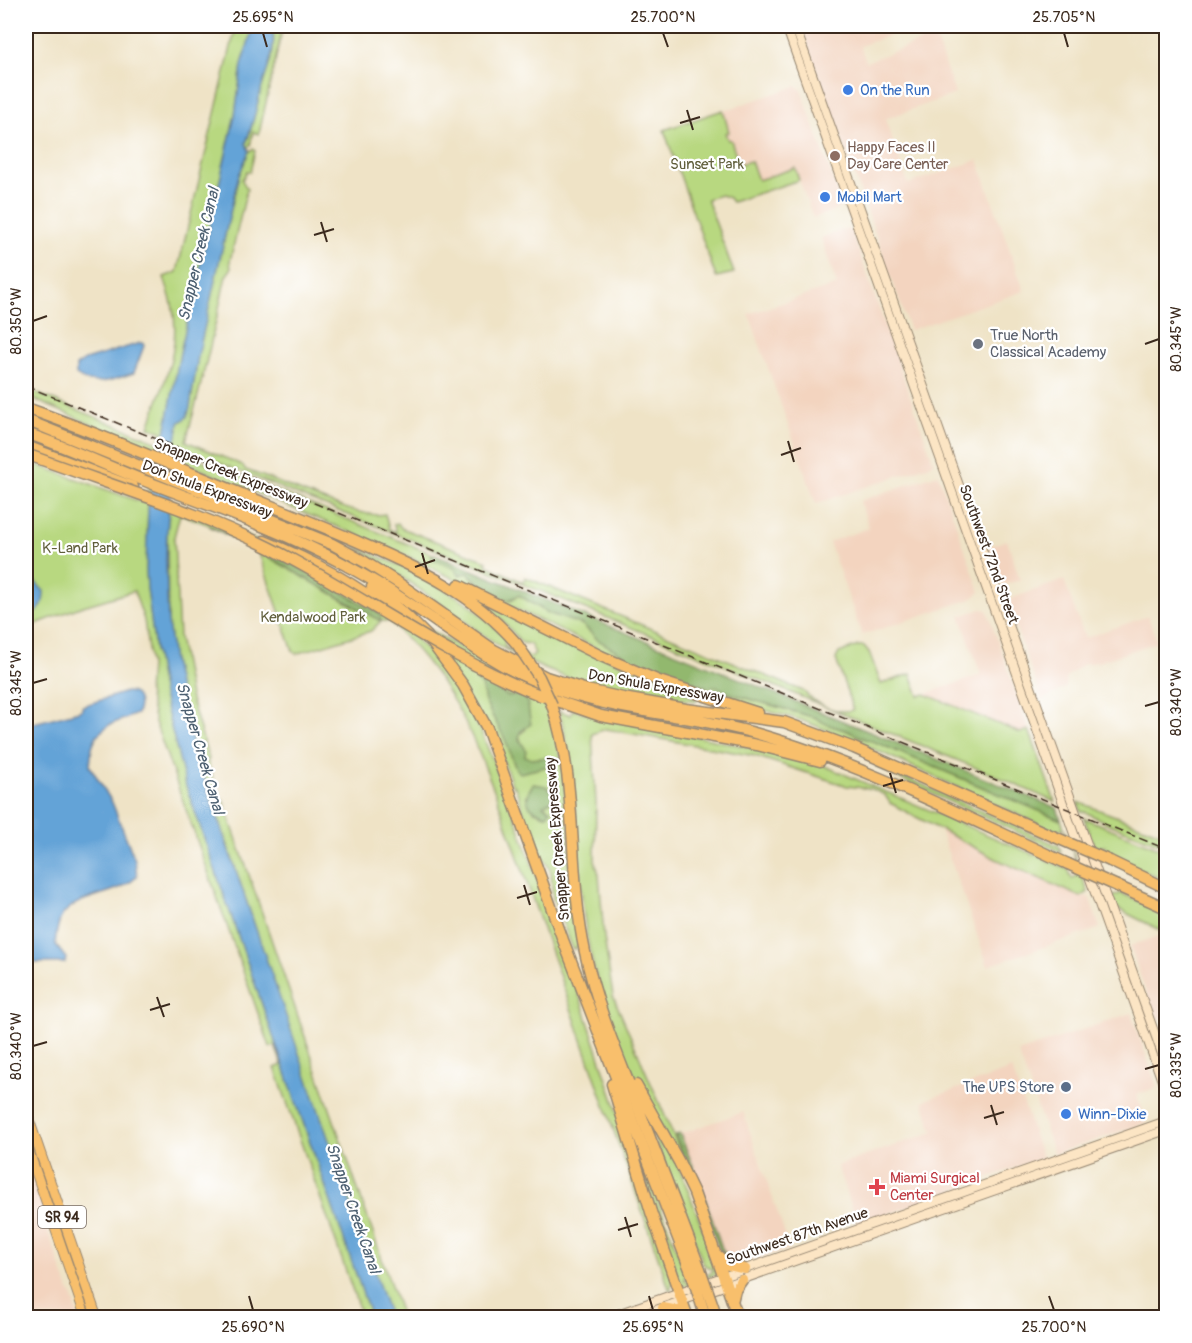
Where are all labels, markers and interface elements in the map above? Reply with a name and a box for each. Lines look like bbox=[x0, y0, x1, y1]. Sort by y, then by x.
text: 25.695°N bbox=[232, 8, 294, 27]
text: 25.700°N bbox=[631, 8, 695, 27]
text: 25.705°N bbox=[1033, 8, 1095, 27]
place label: On the Run bbox=[860, 81, 930, 100]
marker: On the Run bbox=[841, 83, 855, 97]
place label: Happy Faces II Day Care Center bbox=[847, 138, 949, 174]
marker: Happy Faces II Day Care Center bbox=[828, 149, 842, 163]
park label: Sunset Park bbox=[670, 155, 745, 174]
water label: Snapper Creek Canal bbox=[174, 183, 225, 323]
place label: Mobil Mart bbox=[837, 188, 903, 207]
marker: Mobil Mart bbox=[818, 190, 832, 204]
text: 80.350°W bbox=[7, 287, 26, 355]
text: 80.345°W bbox=[1167, 306, 1186, 372]
place label: True North Classical Academy bbox=[990, 326, 1107, 362]
marker: True North Classical Academy bbox=[971, 337, 985, 351]
street label: Snapper Creek Expressway bbox=[151, 434, 311, 513]
street label: Don Shula Expressway bbox=[139, 456, 275, 523]
street label: Southwest 72nd Street bbox=[954, 482, 1023, 627]
park label: K-Land Park bbox=[42, 539, 119, 558]
park label: Kendalwood Park bbox=[260, 608, 367, 627]
text: 80.345°W bbox=[7, 650, 26, 716]
street label: Don Shula Expressway bbox=[587, 665, 726, 708]
text: 80.340°W bbox=[1167, 668, 1186, 736]
water label: Snapper Creek Canal bbox=[172, 680, 229, 819]
street label: Snapper Creek Expressway bbox=[541, 756, 574, 921]
text: 80.340°W bbox=[7, 1012, 26, 1080]
text: 80.335°W bbox=[1167, 1032, 1186, 1098]
place label: The UPS Store bbox=[962, 1078, 1055, 1097]
marker: The UPS Store bbox=[1059, 1080, 1073, 1094]
place label: Winn-Dixie bbox=[1078, 1105, 1147, 1124]
marker: Winn-Dixie bbox=[1059, 1107, 1073, 1121]
water label: Snapper Creek Canal bbox=[321, 1141, 385, 1278]
place label: Miami Surgical Center bbox=[890, 1169, 980, 1205]
marker: Miami Surgical Center bbox=[868, 1178, 886, 1196]
street label: Southwest 87th Avenue bbox=[724, 1203, 871, 1270]
road number: SR 94 bbox=[38, 1206, 86, 1228]
text: 25.690°N bbox=[221, 1318, 285, 1337]
text: 25.695°N bbox=[622, 1318, 684, 1337]
text: 25.700°N bbox=[1022, 1318, 1086, 1337]

